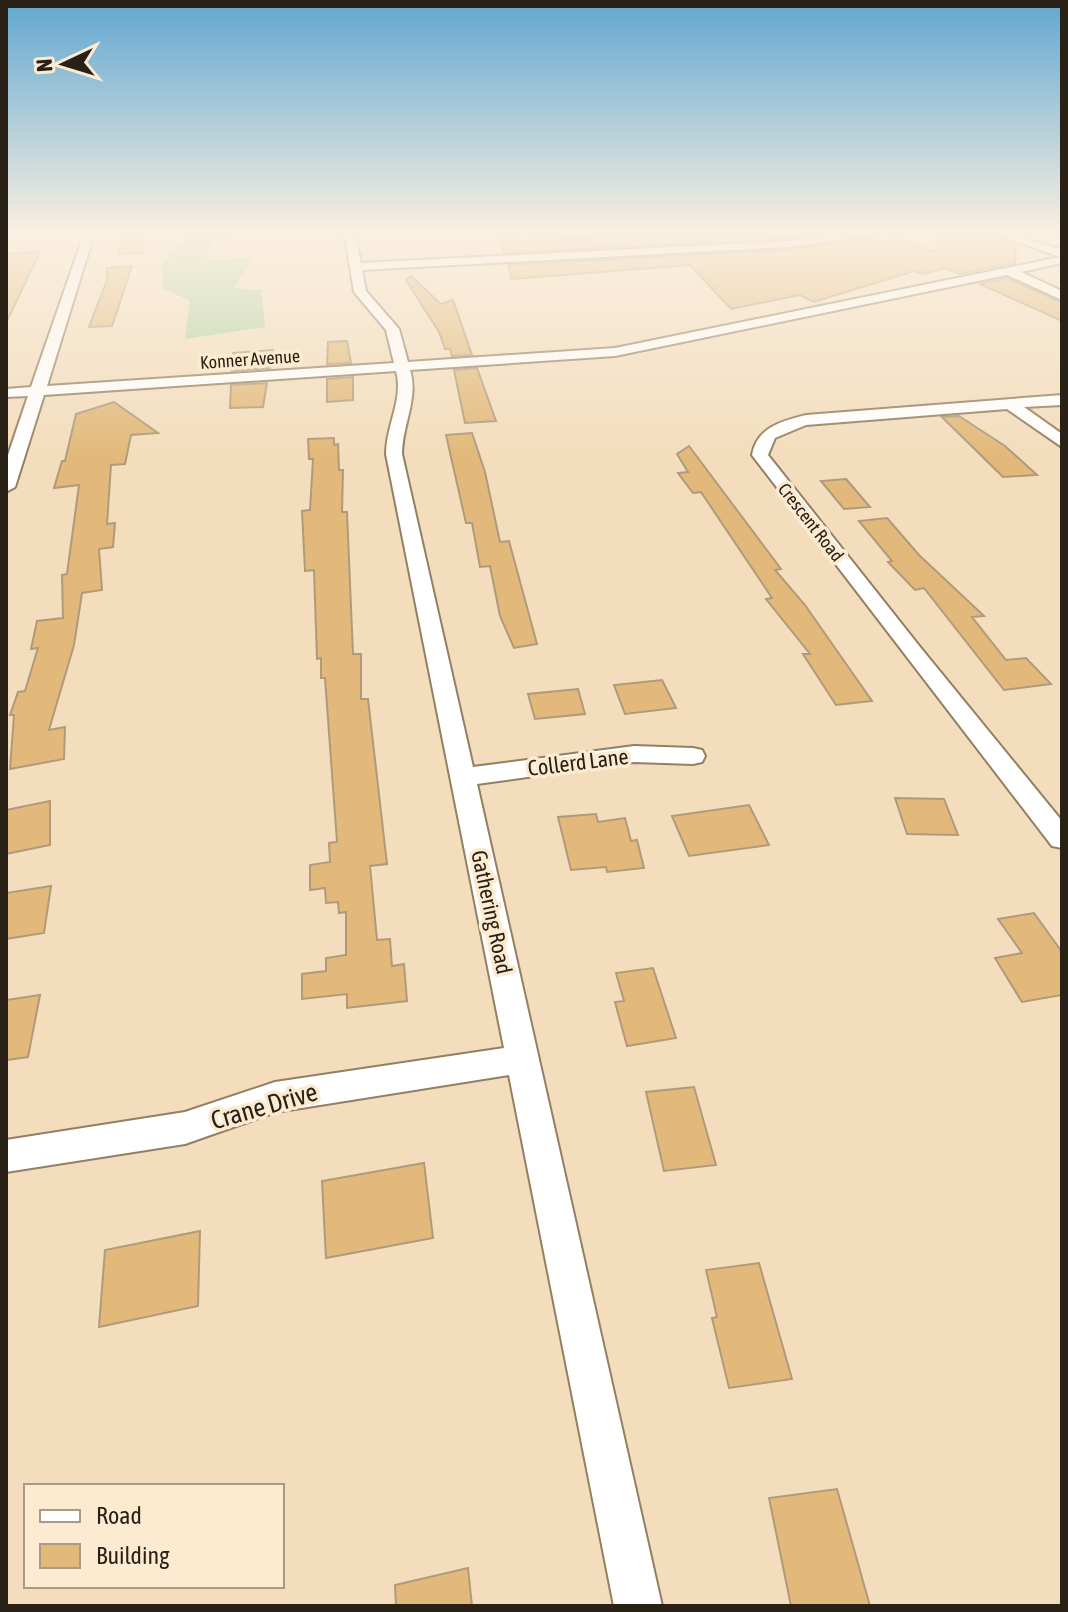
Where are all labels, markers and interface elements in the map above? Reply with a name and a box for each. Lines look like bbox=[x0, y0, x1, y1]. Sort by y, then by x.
north arrow bbox=[24, 24, 104, 104]
text: N bbox=[31, 58, 57, 73]
street label: Konner Avenue bbox=[199, 345, 301, 373]
street label: Crescent Road bbox=[774, 479, 848, 565]
street label: Collerd Lane bbox=[526, 743, 630, 781]
street label: Gathering Road bbox=[466, 848, 518, 976]
street label: Crane Drive bbox=[207, 1077, 321, 1135]
legend bbox=[24, 1484, 284, 1588]
text: Road bbox=[96, 1502, 142, 1529]
text: Building bbox=[96, 1542, 170, 1569]

